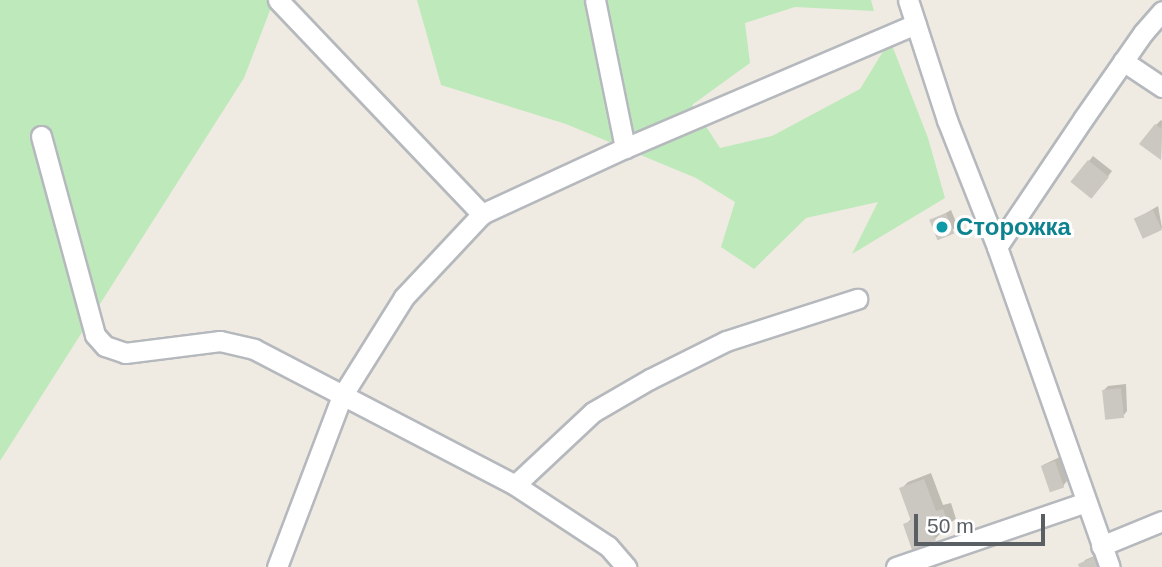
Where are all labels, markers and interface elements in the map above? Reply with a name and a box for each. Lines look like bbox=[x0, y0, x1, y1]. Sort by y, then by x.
place label: Сторожка bbox=[956, 213, 1071, 241]
marker: Сторожка bbox=[934, 219, 950, 235]
scale bar bbox=[917, 500, 1048, 544]
text: 50 m bbox=[927, 514, 974, 537]

